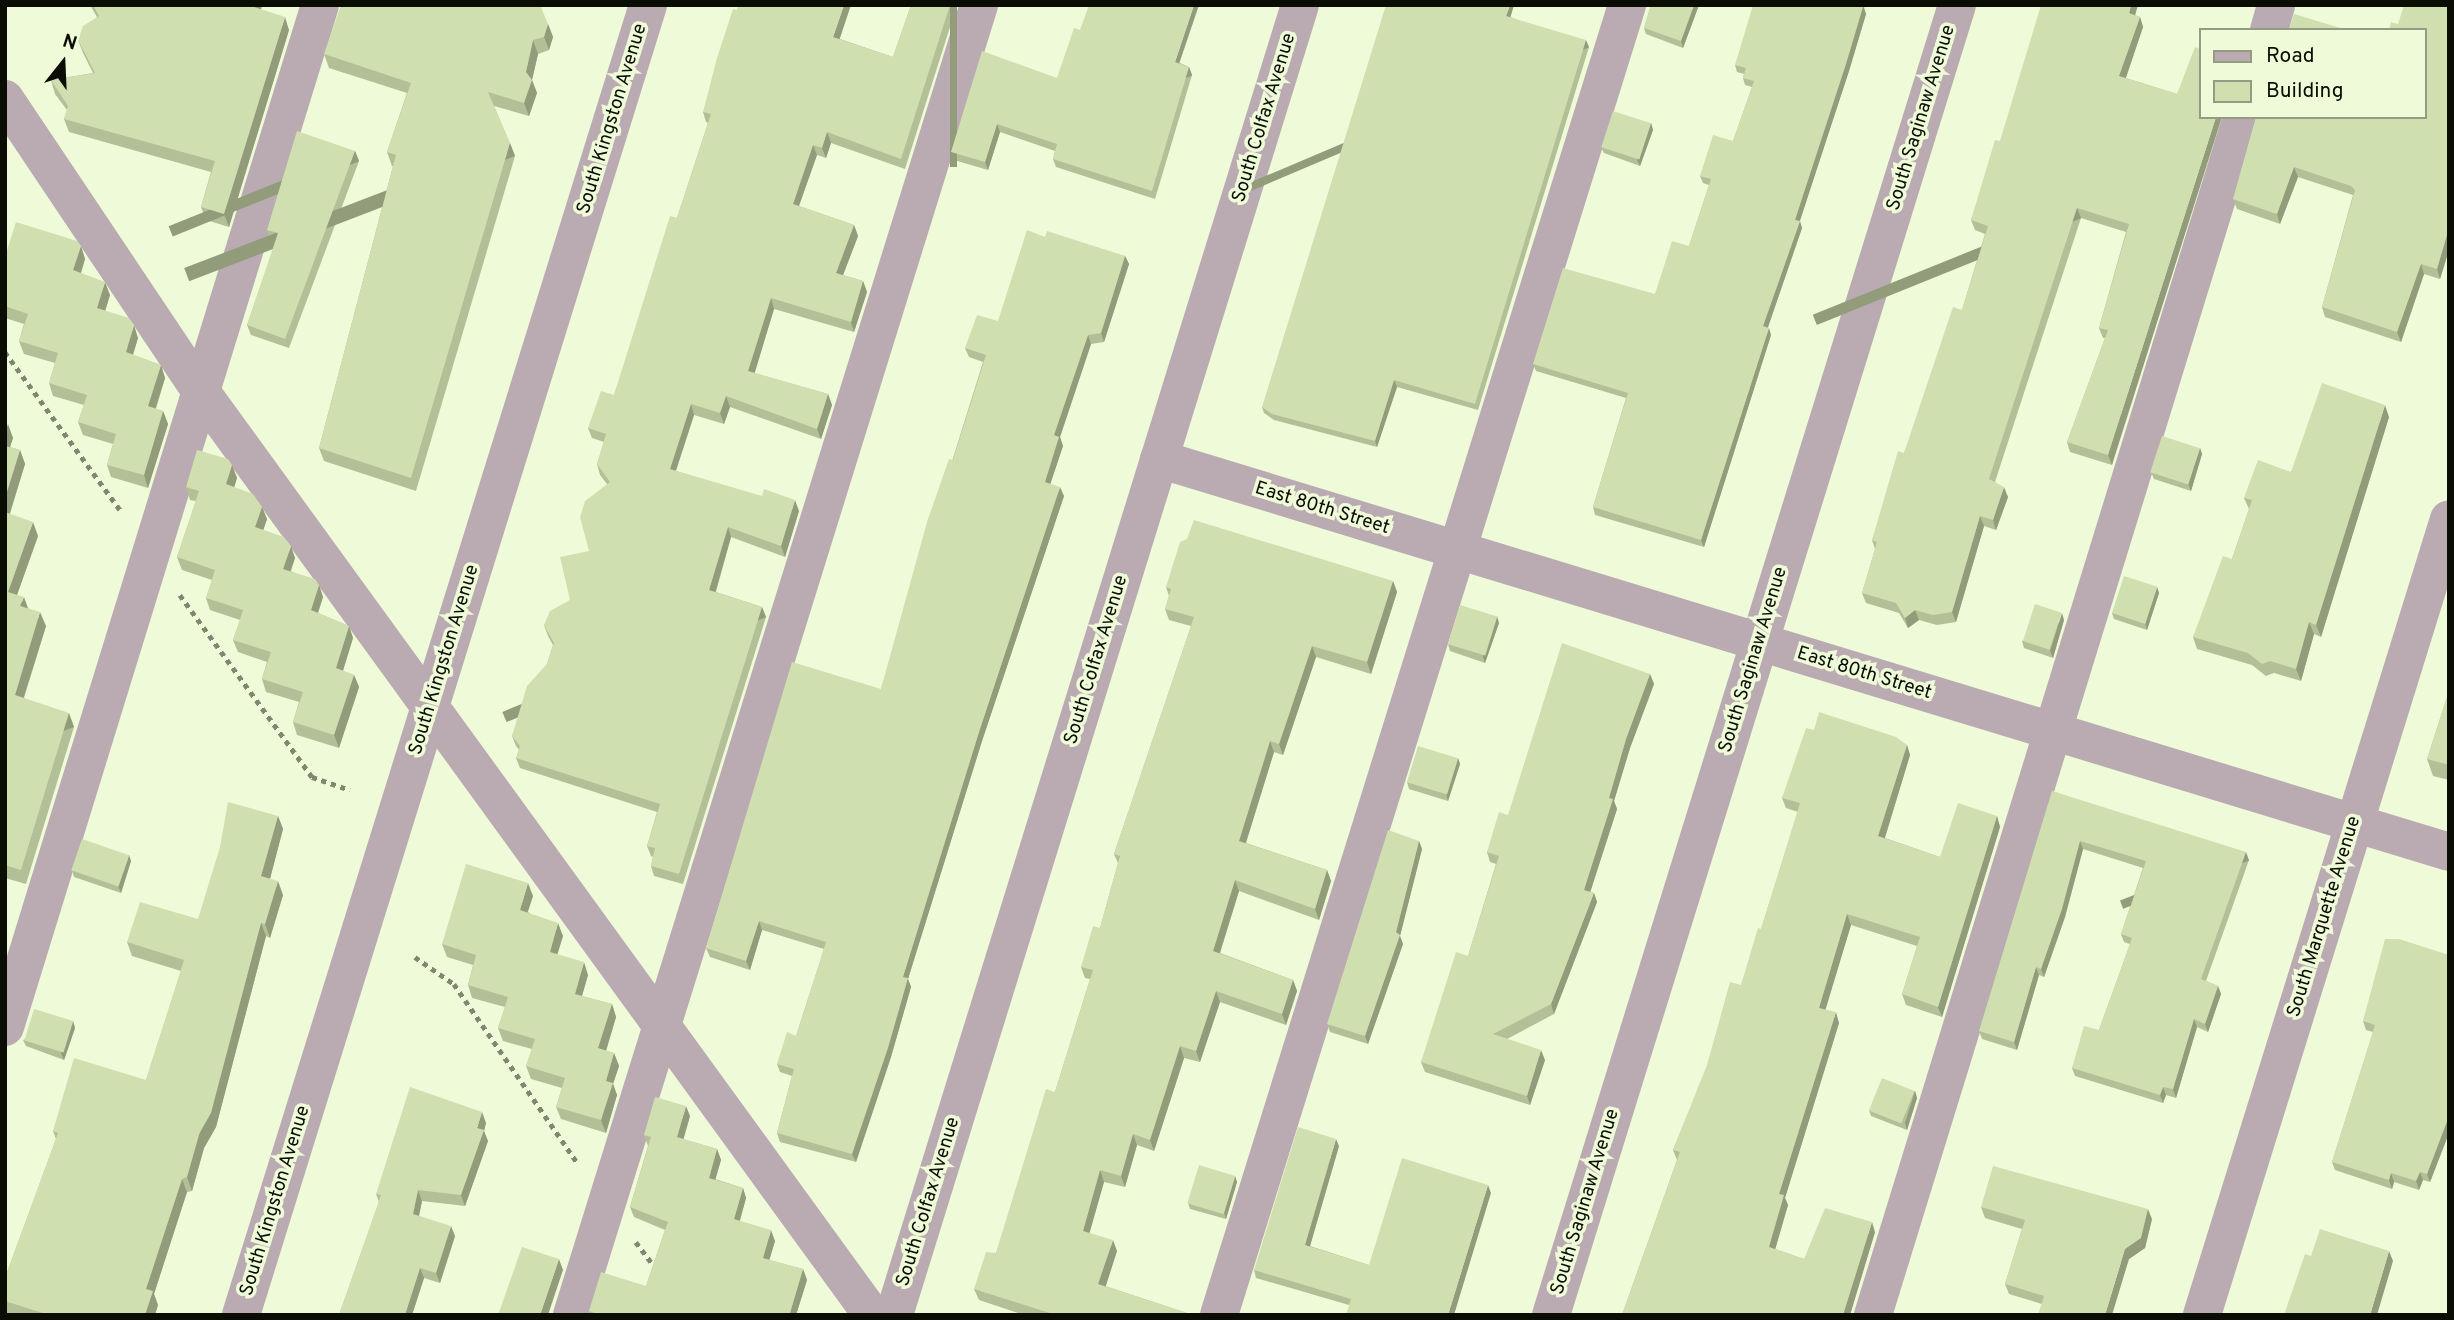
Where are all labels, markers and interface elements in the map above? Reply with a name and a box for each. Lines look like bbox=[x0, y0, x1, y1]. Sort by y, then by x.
street label: South Kingston Avenue bbox=[573, 21, 653, 217]
street label: South Saginaw Avenue bbox=[1883, 22, 1961, 214]
north arrow bbox=[28, 28, 98, 98]
legend bbox=[2198, 28, 2426, 119]
text: N bbox=[59, 30, 80, 57]
street label: South Colfax Avenue bbox=[1228, 30, 1302, 206]
text: Road bbox=[2266, 43, 2315, 70]
text: Building bbox=[2266, 78, 2344, 105]
street label: East 80th Street bbox=[1252, 478, 1392, 540]
street label: South Kingston Avenue bbox=[405, 562, 485, 758]
street label: South Saginaw Avenue bbox=[1715, 564, 1793, 756]
street label: South Colfax Avenue bbox=[1060, 572, 1134, 748]
street label: East 80th Street bbox=[1794, 643, 1934, 705]
street label: South Marquette Avenue bbox=[2283, 813, 2367, 1021]
street label: South Kingston Avenue bbox=[236, 1103, 316, 1299]
street label: South Saginaw Avenue bbox=[1547, 1106, 1625, 1298]
street label: South Colfax Avenue bbox=[892, 1114, 966, 1290]

